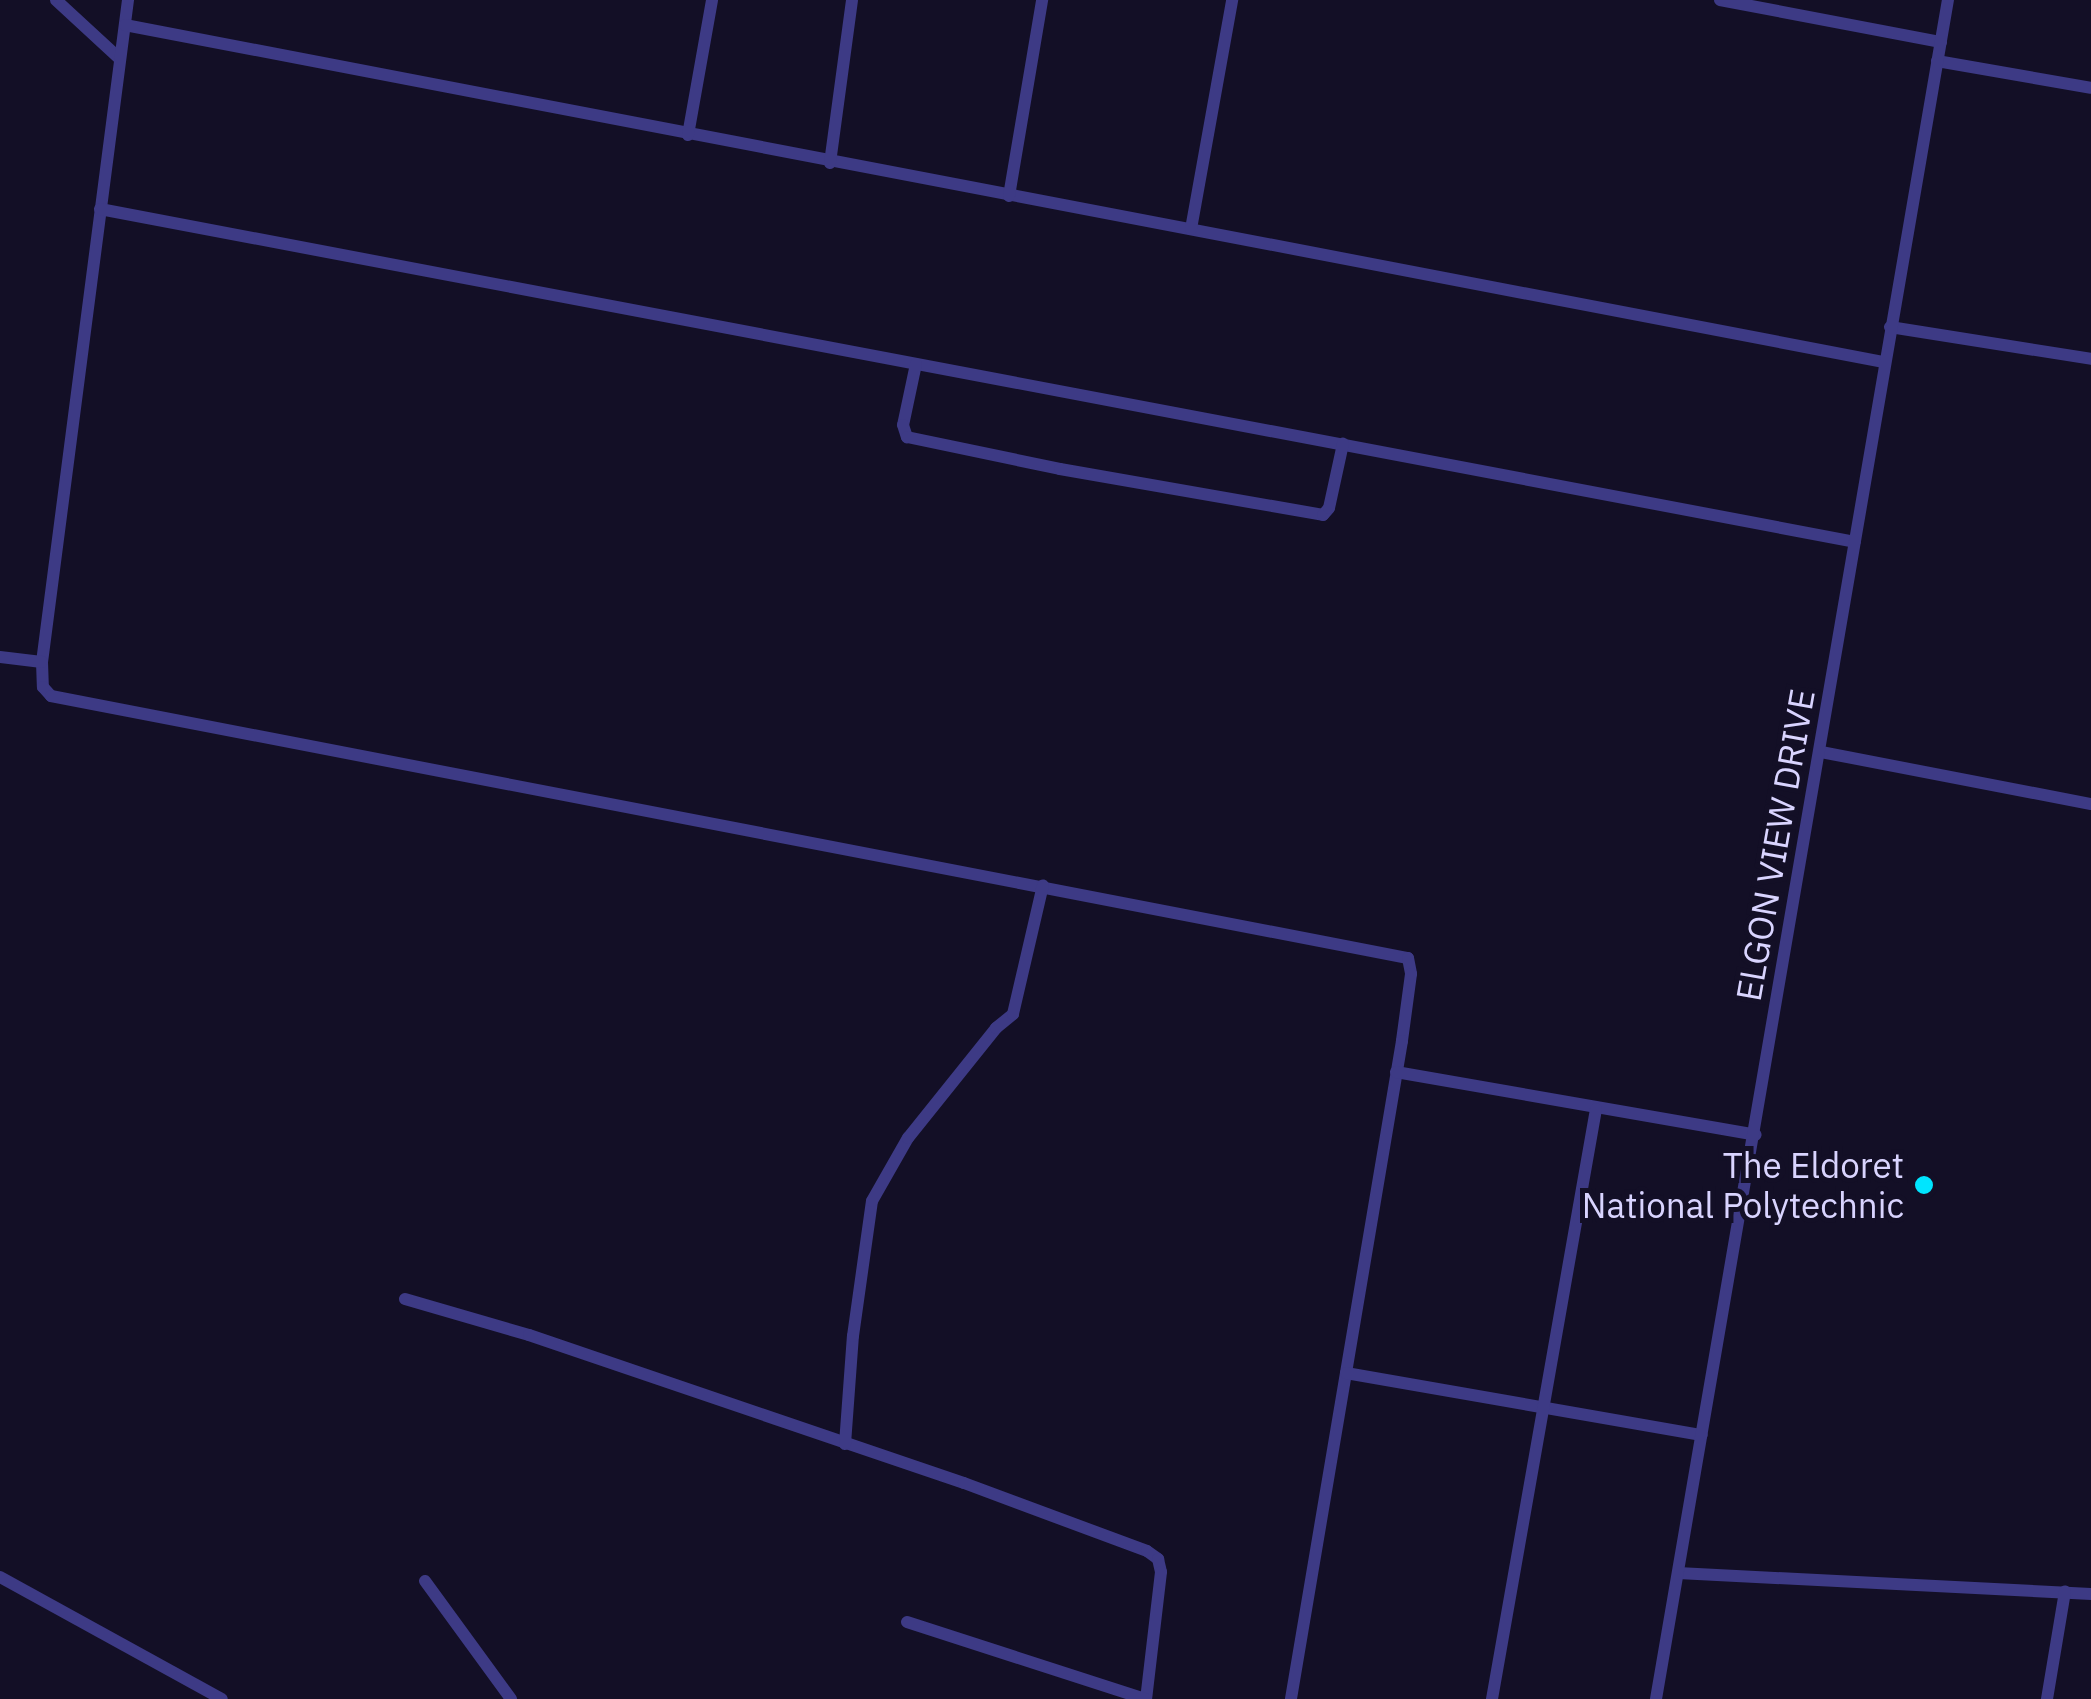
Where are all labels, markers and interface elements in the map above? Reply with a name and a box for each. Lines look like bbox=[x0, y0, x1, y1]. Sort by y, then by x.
street label: ELGON VIEW DRIVE bbox=[1727, 686, 1823, 1004]
place label: The Eldoret National Polytechnic bbox=[1582, 1144, 1904, 1226]
marker: The Eldoret National Polytechnic bbox=[1913, 1174, 1935, 1196]

